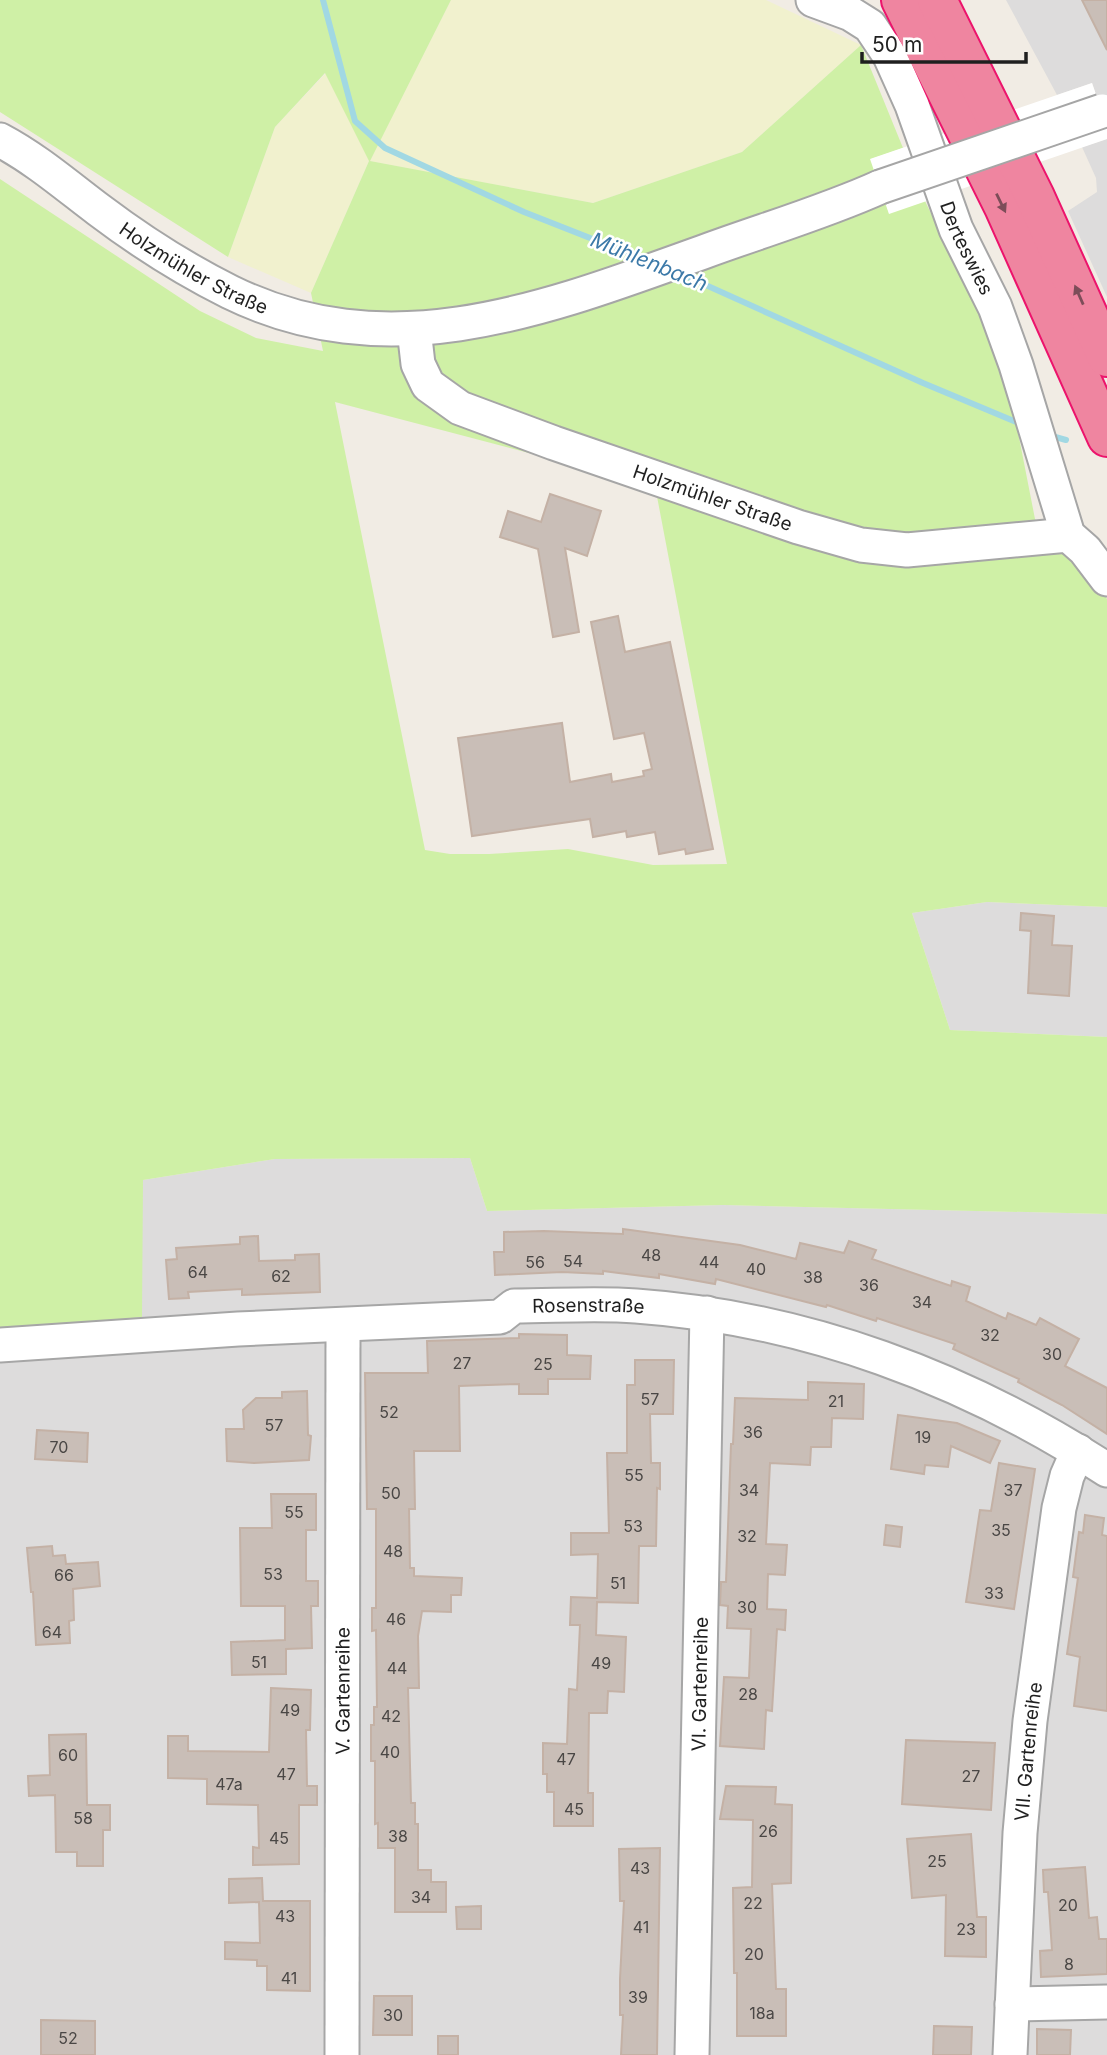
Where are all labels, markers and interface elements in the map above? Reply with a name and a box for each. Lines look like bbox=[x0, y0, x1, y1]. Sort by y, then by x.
scale bar bbox=[862, 21, 1026, 65]
text: 50 m bbox=[872, 32, 922, 57]
one-way arrow bbox=[996, 193, 1007, 213]
street label: Derteswies bbox=[935, 198, 998, 299]
street label: Holzmühler Straße bbox=[115, 218, 271, 319]
water label: Mühlenbach bbox=[587, 227, 711, 296]
one-way arrow bbox=[1073, 284, 1084, 305]
street label: Holzmühler Straße bbox=[630, 460, 795, 536]
house number: 48 bbox=[641, 1245, 661, 1265]
house number: 54 bbox=[563, 1251, 583, 1271]
house number: 56 bbox=[525, 1252, 545, 1272]
house number: 44 bbox=[699, 1252, 719, 1272]
house number: 40 bbox=[746, 1259, 766, 1279]
house number: 64 bbox=[188, 1262, 208, 1282]
house number: 62 bbox=[271, 1266, 291, 1286]
house number: 38 bbox=[803, 1267, 823, 1287]
house number: 36 bbox=[859, 1275, 879, 1295]
house number: 34 bbox=[912, 1292, 932, 1312]
street label: Rosenstraße bbox=[532, 1294, 645, 1319]
house number: 32 bbox=[980, 1325, 1000, 1345]
house number: 30 bbox=[1042, 1344, 1062, 1364]
house number: 27 bbox=[453, 1353, 471, 1373]
house number: 25 bbox=[533, 1354, 553, 1374]
house number: 57 bbox=[641, 1389, 659, 1409]
house number: 21 bbox=[828, 1391, 844, 1411]
house number: 52 bbox=[379, 1402, 399, 1422]
house number: 57 bbox=[265, 1415, 283, 1435]
house number: 36 bbox=[743, 1422, 763, 1442]
house number: 19 bbox=[915, 1427, 931, 1447]
house number: 70 bbox=[50, 1437, 68, 1457]
house number: 55 bbox=[624, 1465, 644, 1485]
house number: 34 bbox=[739, 1480, 759, 1500]
house number: 37 bbox=[1004, 1480, 1022, 1500]
house number: 50 bbox=[381, 1483, 401, 1503]
house number: 55 bbox=[284, 1502, 304, 1522]
house number: 53 bbox=[623, 1516, 643, 1536]
house number: 35 bbox=[991, 1520, 1011, 1540]
house number: 32 bbox=[737, 1526, 757, 1546]
house number: 48 bbox=[383, 1541, 403, 1561]
house number: 53 bbox=[263, 1564, 283, 1584]
house number: 66 bbox=[54, 1565, 74, 1585]
house number: 51 bbox=[610, 1573, 626, 1593]
house number: 33 bbox=[984, 1583, 1004, 1603]
house number: 30 bbox=[737, 1597, 757, 1617]
house number: 46 bbox=[386, 1609, 406, 1629]
street label: VI. Gartenreihe bbox=[687, 1617, 713, 1752]
house number: 64 bbox=[42, 1622, 62, 1642]
street label: V. Gartenreihe bbox=[331, 1627, 355, 1755]
house number: 51 bbox=[251, 1652, 267, 1672]
house number: 49 bbox=[591, 1653, 611, 1673]
house number: 44 bbox=[387, 1658, 407, 1678]
street label: VII. Gartenreihe bbox=[1010, 1681, 1047, 1822]
house number: 28 bbox=[738, 1684, 758, 1704]
house number: 49 bbox=[280, 1700, 300, 1720]
house number: 42 bbox=[381, 1706, 401, 1726]
house number: 40 bbox=[380, 1742, 400, 1762]
house number: 60 bbox=[58, 1745, 78, 1765]
house number: 47 bbox=[556, 1749, 576, 1769]
house number: 47 bbox=[276, 1764, 296, 1784]
house number: 27 bbox=[962, 1766, 980, 1786]
house number: 47a bbox=[215, 1774, 243, 1794]
house number: 45 bbox=[564, 1799, 584, 1819]
house number: 58 bbox=[73, 1808, 93, 1828]
house number: 26 bbox=[758, 1821, 778, 1841]
house number: 38 bbox=[388, 1826, 408, 1846]
house number: 45 bbox=[269, 1828, 289, 1848]
house number: 25 bbox=[927, 1851, 947, 1871]
house number: 43 bbox=[630, 1858, 650, 1878]
house number: 34 bbox=[411, 1887, 431, 1907]
house number: 22 bbox=[743, 1893, 763, 1913]
house number: 20 bbox=[1058, 1895, 1078, 1915]
house number: 43 bbox=[275, 1906, 295, 1926]
house number: 41 bbox=[633, 1917, 649, 1937]
house number: 23 bbox=[956, 1919, 976, 1939]
house number: 20 bbox=[744, 1944, 764, 1964]
house number: 8 bbox=[1064, 1954, 1074, 1974]
house number: 41 bbox=[281, 1968, 297, 1988]
house number: 39 bbox=[628, 1987, 648, 2007]
house number: 18a bbox=[749, 2003, 775, 2023]
house number: 30 bbox=[383, 2005, 403, 2025]
house number: 52 bbox=[58, 2028, 78, 2048]

